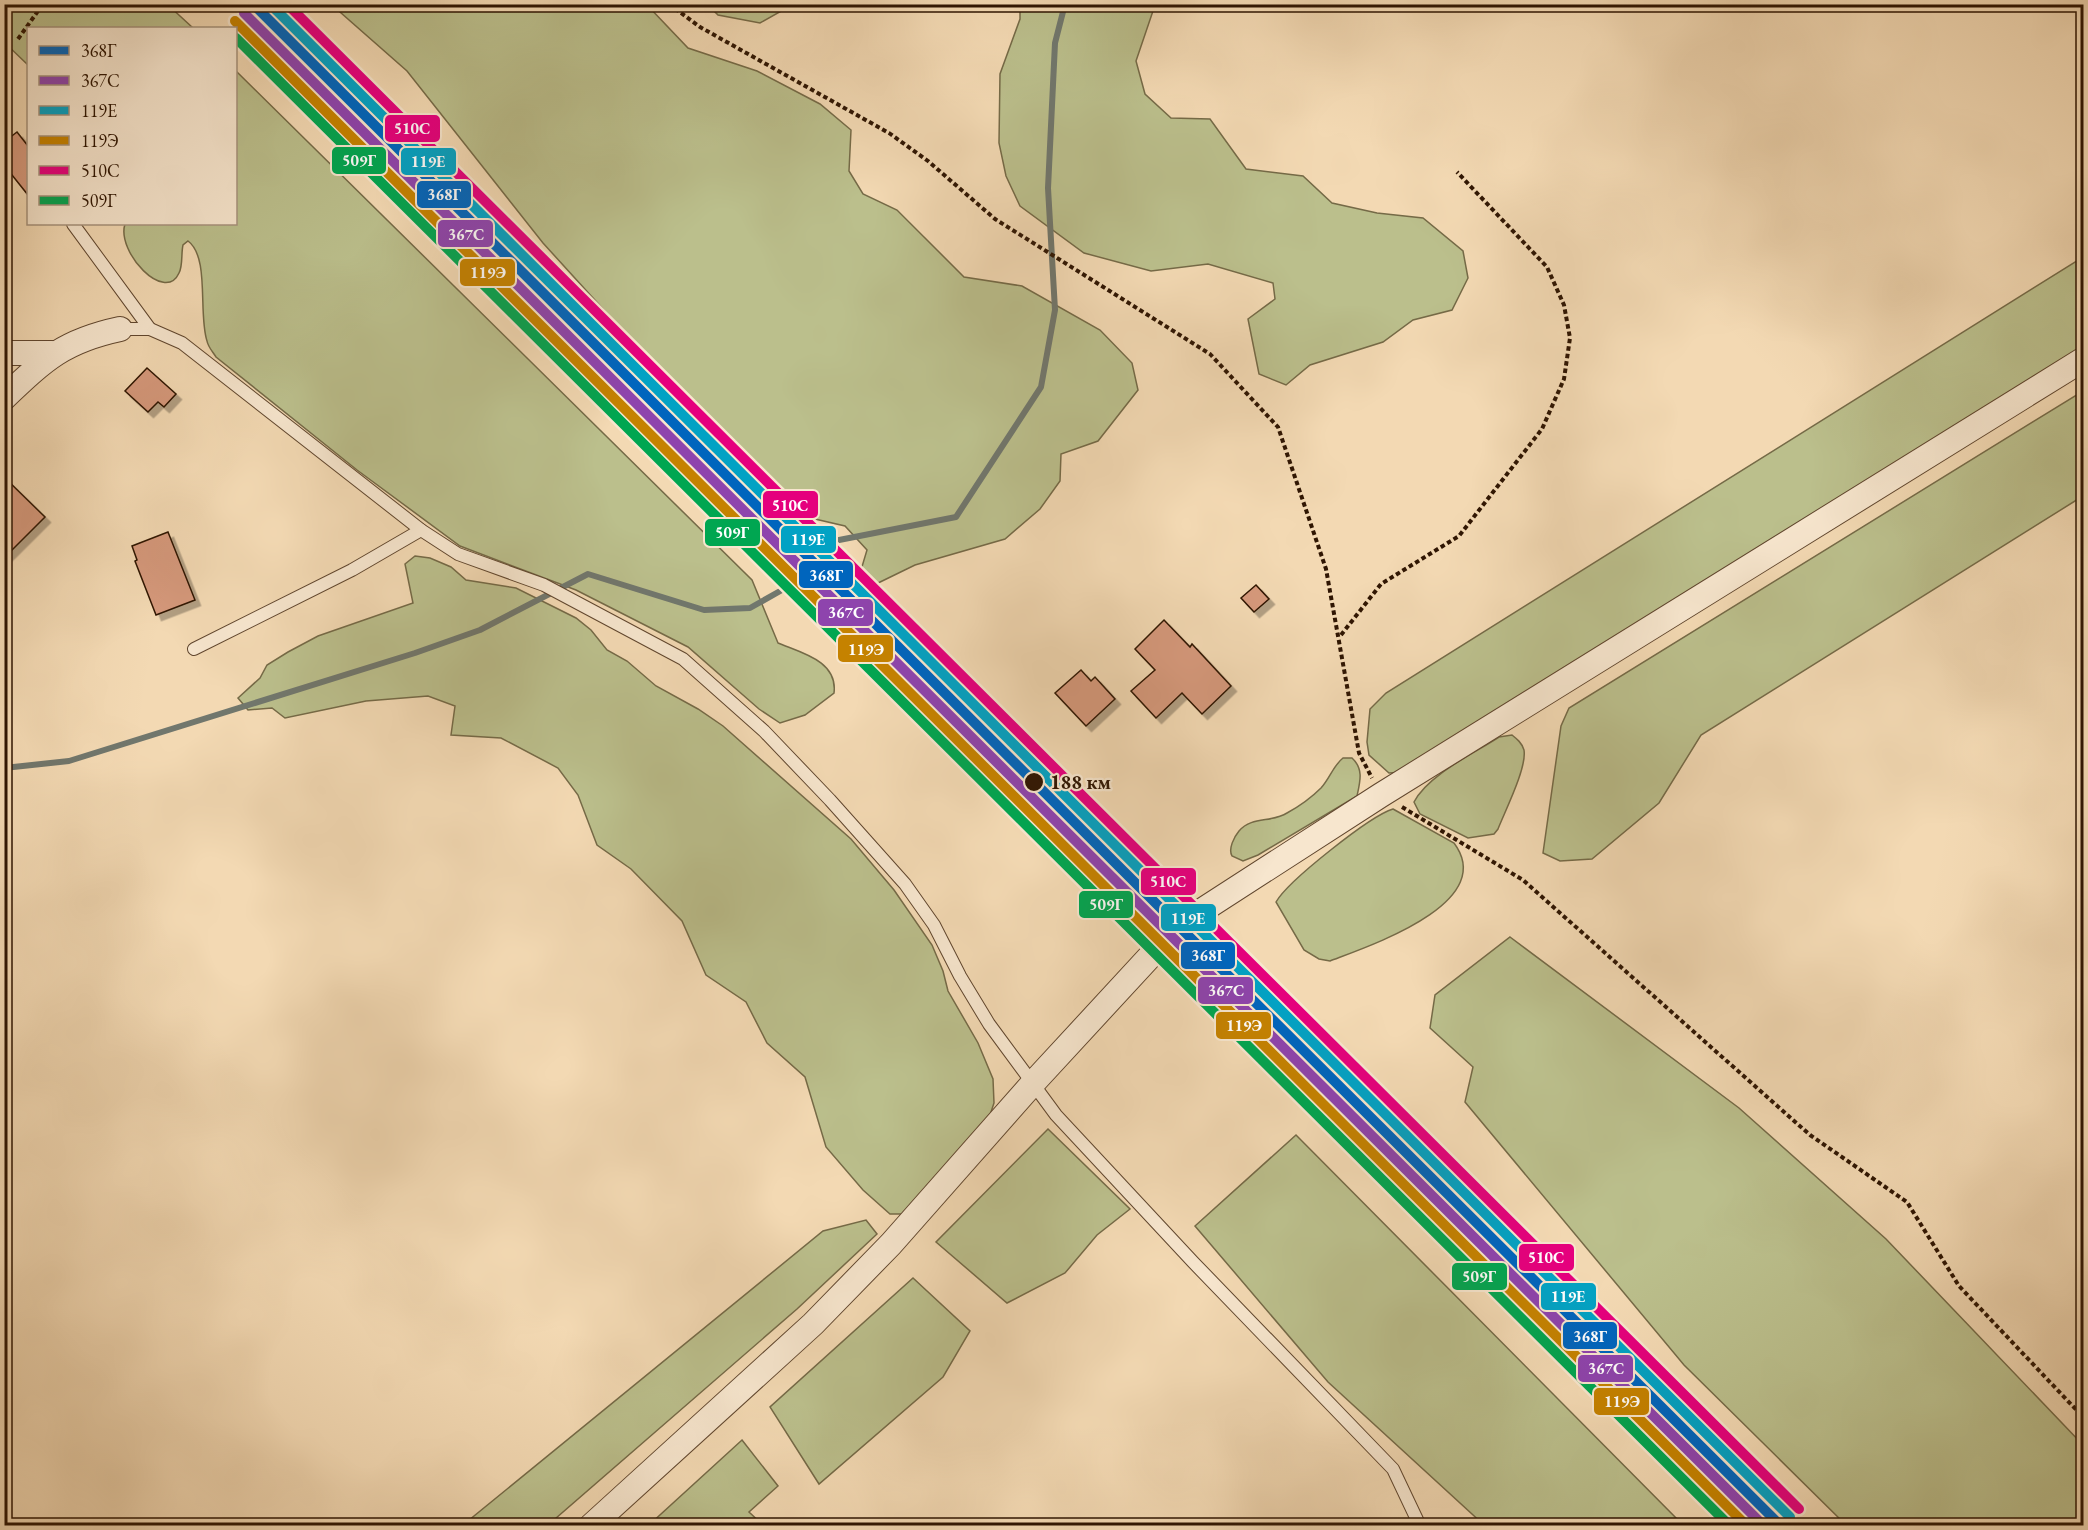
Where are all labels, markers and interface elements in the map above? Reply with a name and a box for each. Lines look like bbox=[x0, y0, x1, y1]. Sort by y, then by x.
legend bbox=[27, 27, 237, 225]
text: 368Г bbox=[81, 39, 117, 62]
text: 367С bbox=[81, 69, 120, 92]
text: 119Е bbox=[81, 99, 117, 122]
line badge: 510С bbox=[384, 114, 441, 143]
text: 510С bbox=[394, 118, 430, 139]
text: 119Э bbox=[81, 129, 119, 152]
line badge: 509Г bbox=[331, 146, 387, 175]
line badge: 119Е bbox=[400, 147, 457, 176]
text: 509Г bbox=[342, 150, 376, 171]
text: 119Е bbox=[411, 151, 445, 172]
text: 510С bbox=[81, 159, 120, 182]
line badge: 368Г bbox=[416, 180, 472, 209]
text: 368Г bbox=[427, 184, 461, 205]
text: 509Г bbox=[81, 189, 117, 212]
line badge: 367С bbox=[437, 219, 494, 248]
text: 367С bbox=[448, 224, 484, 245]
line badge: 119Э bbox=[459, 258, 516, 287]
text: 119Э bbox=[470, 262, 506, 283]
line badge: 510С bbox=[762, 490, 819, 519]
text: 510С bbox=[772, 495, 808, 516]
line badge: 509Г bbox=[704, 518, 761, 547]
text: 509Г bbox=[715, 522, 749, 543]
line badge: 119Е bbox=[780, 525, 837, 554]
text: 119Е bbox=[791, 529, 825, 550]
line badge: 368Г bbox=[798, 560, 854, 589]
text: 368Г bbox=[809, 565, 843, 586]
line badge: 367С bbox=[817, 598, 874, 627]
text: 367С bbox=[828, 602, 864, 623]
line badge: 119Э bbox=[837, 634, 894, 663]
text: 119Э bbox=[848, 639, 884, 660]
place label: 188 км bbox=[1050, 769, 1112, 795]
marker: 188 км bbox=[1023, 771, 1045, 793]
line badge: 510С bbox=[1140, 867, 1197, 896]
text: 510С bbox=[1150, 871, 1186, 892]
line badge: 509Г bbox=[1078, 890, 1134, 919]
text: 509Г bbox=[1089, 894, 1123, 915]
line badge: 119Е bbox=[1160, 903, 1217, 932]
text: 119Е bbox=[1171, 908, 1205, 929]
line badge: 368Г bbox=[1180, 941, 1236, 970]
text: 368Г bbox=[1191, 945, 1225, 966]
line badge: 367С bbox=[1197, 976, 1254, 1005]
text: 367С bbox=[1208, 980, 1244, 1001]
line badge: 119Э bbox=[1215, 1011, 1272, 1040]
text: 119Э bbox=[1226, 1015, 1262, 1036]
line badge: 510С bbox=[1518, 1243, 1575, 1272]
text: 510С bbox=[1528, 1247, 1564, 1268]
line badge: 509Г bbox=[1451, 1262, 1508, 1291]
text: 509Г bbox=[1462, 1266, 1496, 1287]
line badge: 119Е bbox=[1540, 1282, 1597, 1311]
text: 119Е bbox=[1551, 1286, 1585, 1307]
line badge: 368Г bbox=[1562, 1321, 1618, 1350]
text: 368Г bbox=[1573, 1326, 1607, 1347]
line badge: 367С bbox=[1577, 1354, 1634, 1383]
text: 367С bbox=[1588, 1358, 1624, 1379]
line badge: 119Э bbox=[1593, 1387, 1650, 1416]
text: 119Э bbox=[1604, 1391, 1640, 1412]

